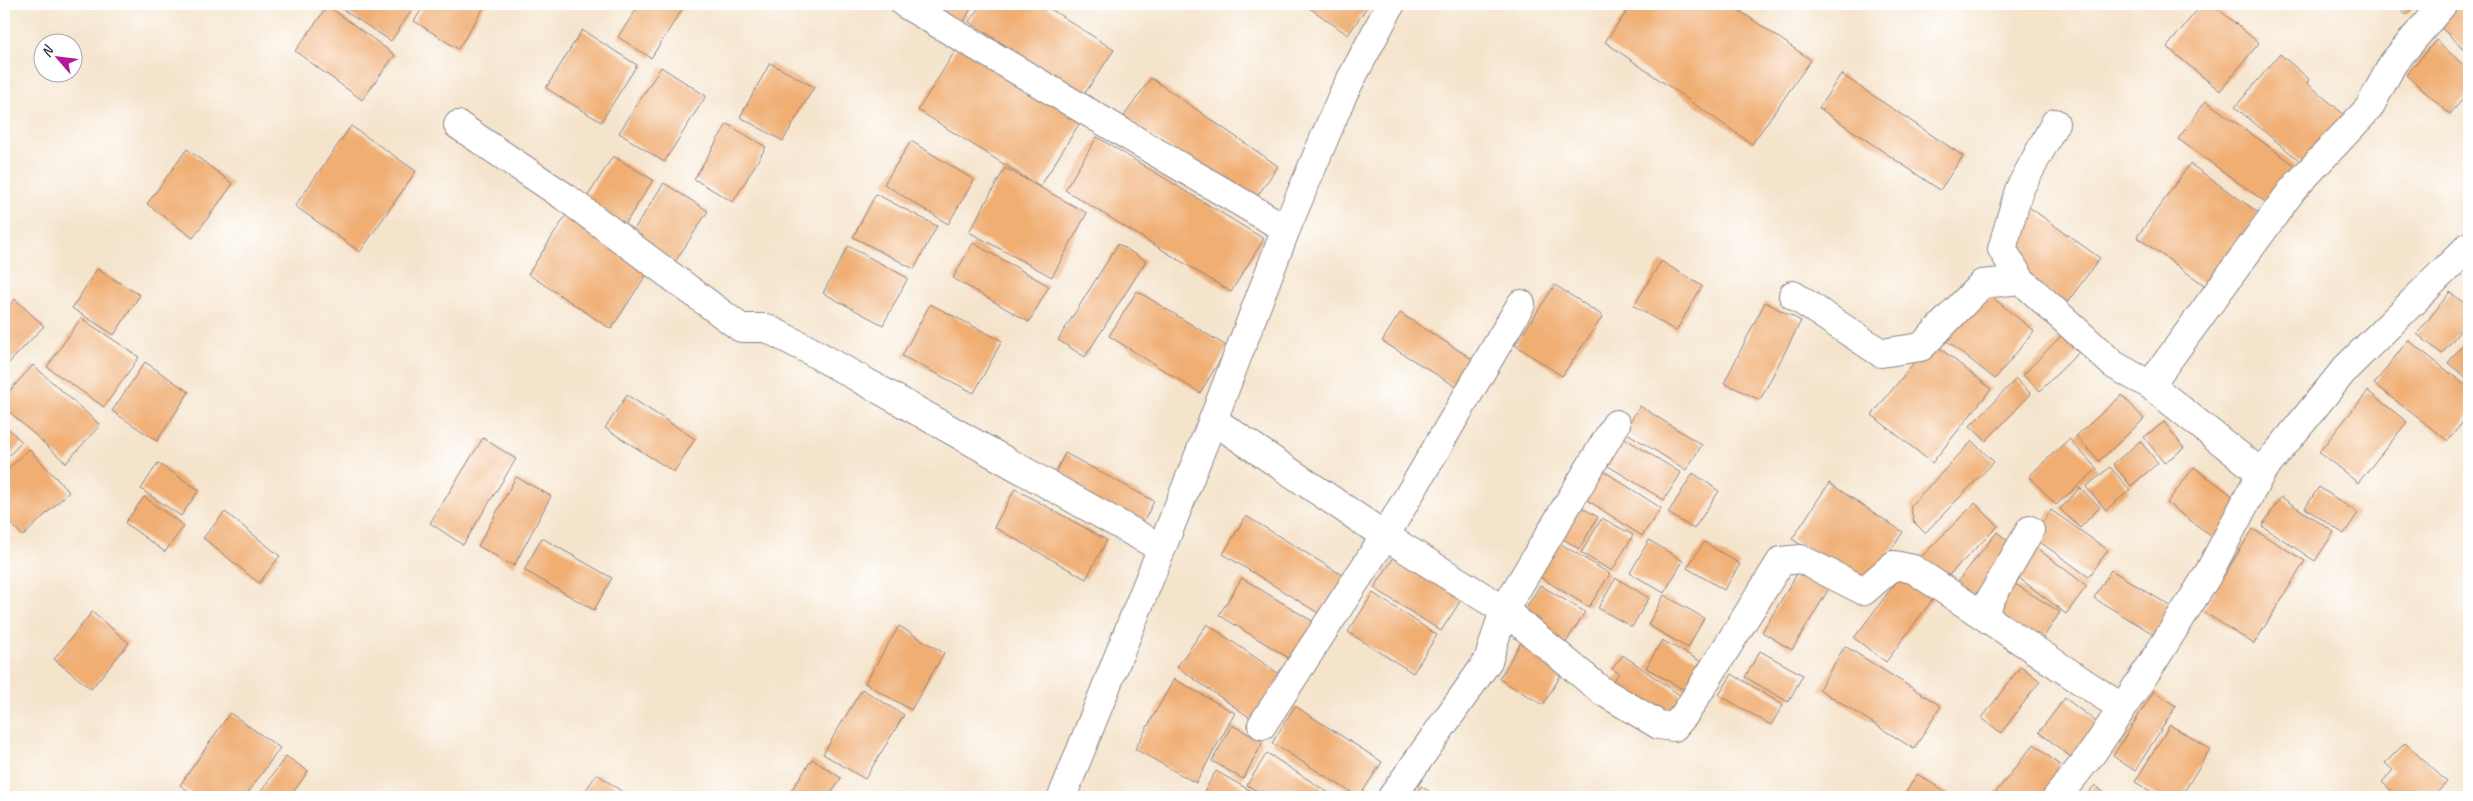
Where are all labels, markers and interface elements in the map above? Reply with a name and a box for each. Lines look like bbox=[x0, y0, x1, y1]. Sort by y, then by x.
north arrow bbox=[32, 32, 82, 82]
text: N bbox=[37, 42, 58, 60]

